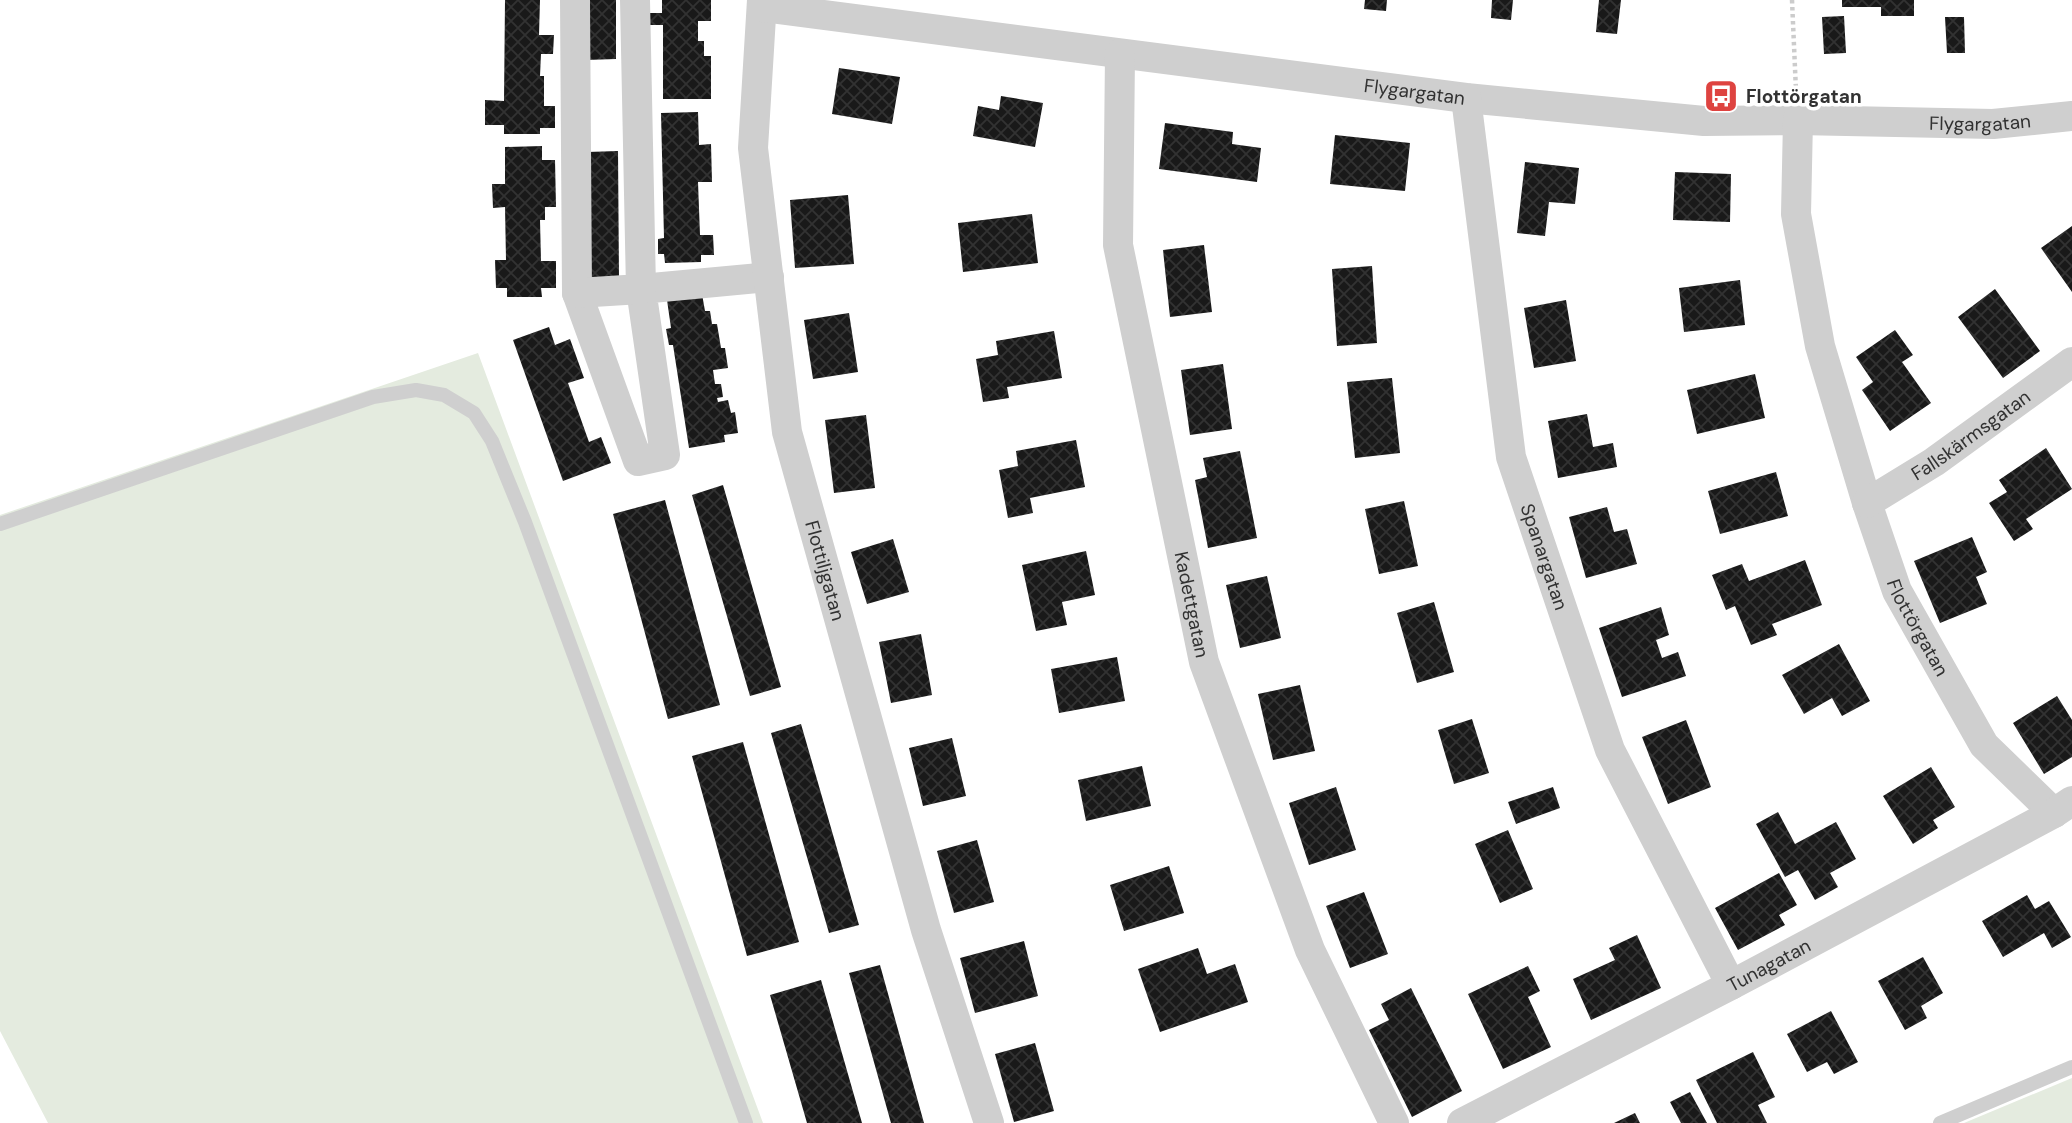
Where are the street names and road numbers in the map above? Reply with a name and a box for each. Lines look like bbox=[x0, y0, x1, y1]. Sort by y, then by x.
street label: Flygargatan bbox=[1363, 73, 1466, 111]
street label: Flygargatan bbox=[1929, 108, 2032, 137]
street label: Fallskärmsgatan bbox=[1907, 384, 2035, 486]
street label: Spanargatan bbox=[1515, 500, 1574, 613]
street label: Flottiljgatan bbox=[799, 518, 851, 624]
street label: Kadettgatan bbox=[1169, 549, 1215, 660]
street label: Flottörgatan bbox=[1881, 576, 1955, 681]
street label: Tunagatan bbox=[1723, 933, 1815, 998]

